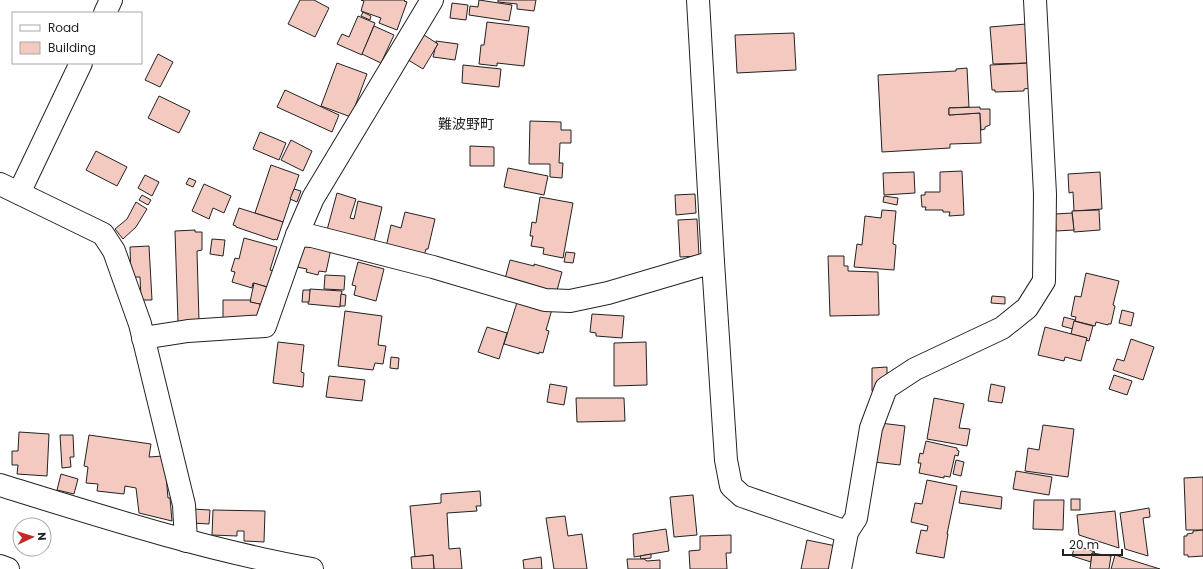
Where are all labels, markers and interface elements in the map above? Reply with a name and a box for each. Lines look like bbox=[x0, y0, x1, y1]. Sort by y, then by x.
legend bbox=[12, 12, 142, 64]
text: Road bbox=[48, 19, 79, 36]
text: Building bbox=[48, 39, 96, 56]
district label: 難波野町 bbox=[438, 114, 494, 134]
north arrow bbox=[12, 517, 52, 557]
scale bar bbox=[1063, 531, 1122, 557]
text: N bbox=[34, 532, 50, 541]
text: 20 m bbox=[1069, 536, 1099, 553]

